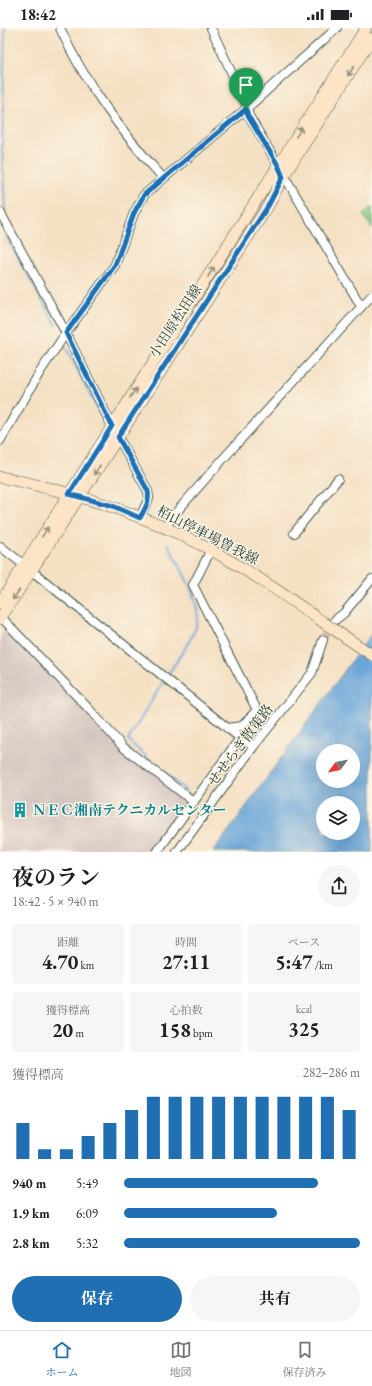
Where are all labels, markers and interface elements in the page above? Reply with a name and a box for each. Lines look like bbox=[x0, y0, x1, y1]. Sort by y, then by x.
text: 18:42 bbox=[20, 5, 56, 24]
one-way arrow bbox=[347, 65, 355, 76]
pin bbox=[229, 68, 263, 109]
icon: arrive bbox=[235, 74, 257, 96]
one-way arrow bbox=[295, 127, 304, 138]
one-way arrow bbox=[207, 266, 215, 278]
street label: 小田原松田線 bbox=[145, 281, 205, 361]
one-way arrow bbox=[129, 388, 137, 399]
one-way arrow bbox=[92, 464, 100, 476]
street label: 栢山停車場曽我線 bbox=[154, 502, 262, 568]
one-way arrow bbox=[41, 527, 49, 538]
one-way arrow bbox=[12, 589, 20, 600]
street label: せせらぎ散策路 bbox=[203, 700, 277, 790]
north arrow bbox=[316, 744, 360, 788]
map controls bbox=[316, 744, 360, 840]
button: layers bbox=[316, 796, 360, 840]
building icon: ＮＥＣ湘南テクニカルセンター bbox=[11, 801, 29, 819]
place label: ＮＥＣ湘南テクニカルセンター bbox=[32, 801, 227, 819]
text: 夜のラン bbox=[12, 863, 100, 892]
button: share bbox=[318, 865, 360, 907]
text: 18:42 · 5 × 940 m bbox=[12, 893, 99, 910]
text: 距離 bbox=[57, 935, 79, 949]
text: 時間 bbox=[175, 935, 197, 949]
text: ペース bbox=[288, 935, 320, 949]
text: 4.70 bbox=[42, 949, 78, 975]
text: 27:11 bbox=[162, 949, 210, 975]
text: 5:47 bbox=[275, 949, 313, 975]
text: km bbox=[78, 958, 94, 972]
text: /km bbox=[313, 958, 333, 972]
text: kcal bbox=[296, 1002, 312, 1016]
text: 獲得標高 bbox=[46, 1003, 90, 1017]
text: 心拍数 bbox=[170, 1003, 203, 1017]
text: 325 bbox=[288, 1016, 320, 1042]
text: 20 bbox=[52, 1017, 73, 1043]
text: 158 bbox=[159, 1017, 191, 1043]
text: m bbox=[73, 1026, 84, 1040]
text: bpm bbox=[191, 1026, 213, 1040]
text: 282–286 m bbox=[303, 1064, 360, 1081]
text: 獲得標高 bbox=[12, 1066, 64, 1083]
text: 940 m bbox=[12, 1175, 46, 1192]
text: 5:49 bbox=[76, 1175, 98, 1192]
text: 1.9 km bbox=[12, 1205, 50, 1222]
text: 6:09 bbox=[76, 1205, 98, 1222]
text: 2.8 km bbox=[12, 1235, 50, 1252]
text: 5:32 bbox=[76, 1235, 98, 1252]
button: 保存 bbox=[12, 1276, 182, 1322]
button: 共有 bbox=[190, 1276, 360, 1322]
tab: ホーム bbox=[46, 1339, 79, 1379]
tab: 地図 bbox=[170, 1339, 192, 1379]
tab: 保存済み bbox=[283, 1339, 327, 1379]

